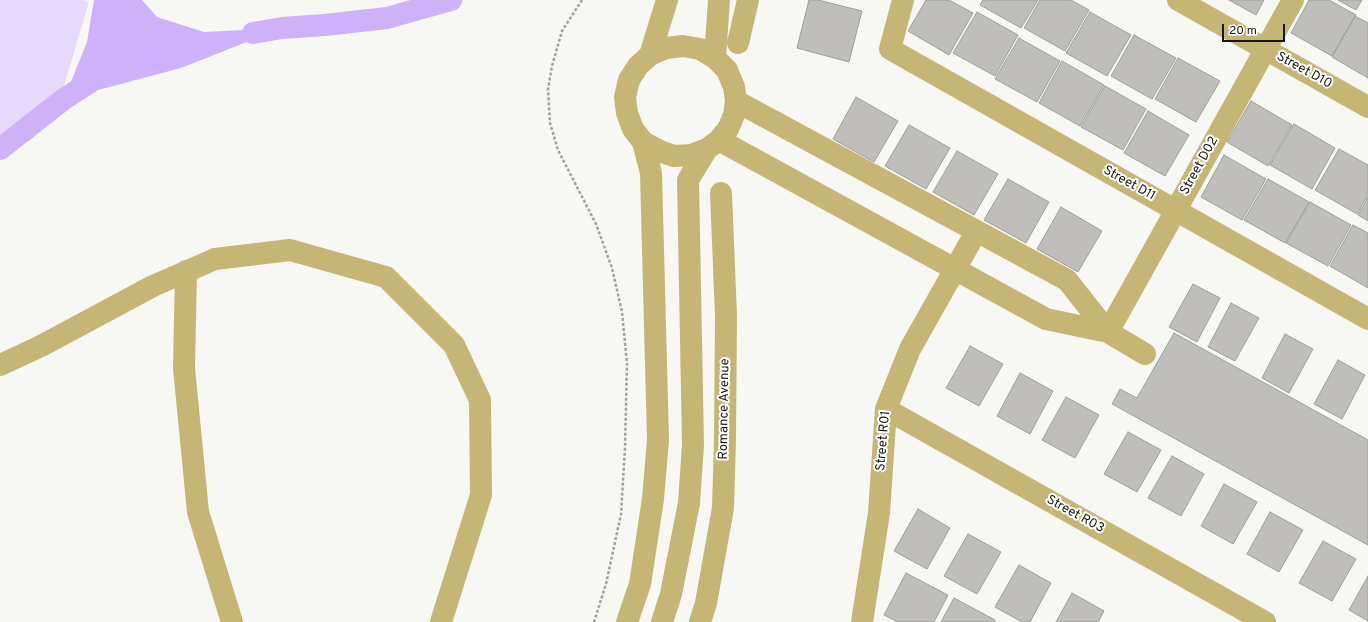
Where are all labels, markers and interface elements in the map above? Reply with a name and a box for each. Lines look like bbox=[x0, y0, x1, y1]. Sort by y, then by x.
scale bar bbox=[1224, 16, 1287, 42]
text: 20 m bbox=[1229, 23, 1257, 39]
street label: Street D10 bbox=[1274, 49, 1334, 93]
street label: Street D02 bbox=[1178, 134, 1222, 198]
street label: Street D11 bbox=[1100, 163, 1158, 205]
street label: Romance Avenue bbox=[716, 358, 734, 460]
street label: Street R01 bbox=[874, 410, 894, 472]
street label: Street R03 bbox=[1043, 493, 1107, 537]

